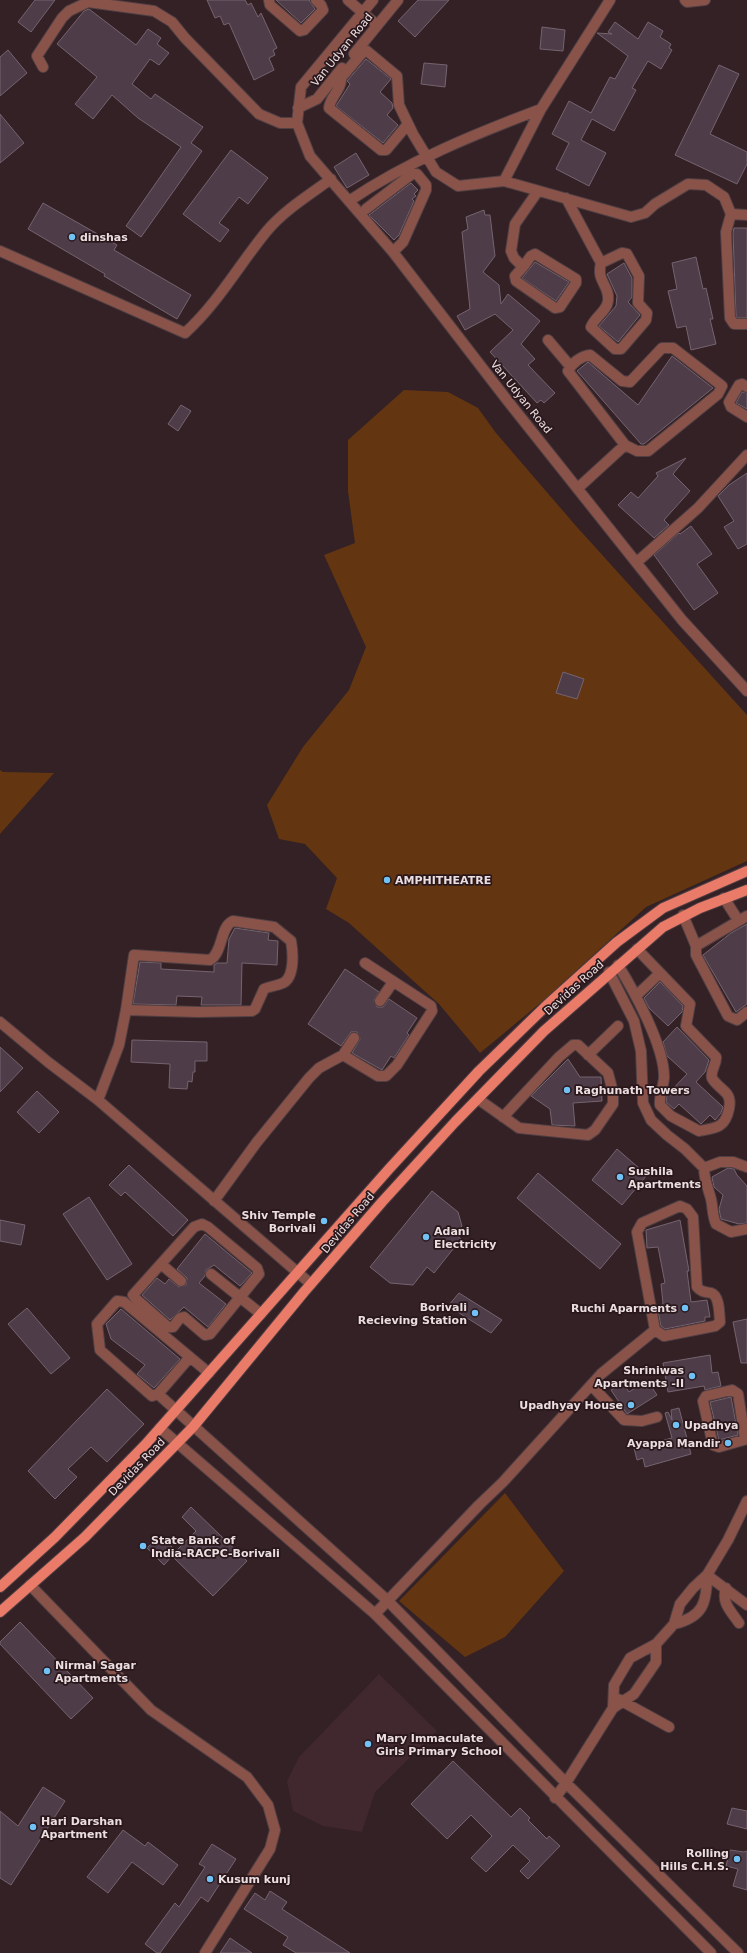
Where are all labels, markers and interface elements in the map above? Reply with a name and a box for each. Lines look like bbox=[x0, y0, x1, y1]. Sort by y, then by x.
street label: Van Udyan Road bbox=[309, 11, 375, 89]
place label: dinshas bbox=[80, 231, 128, 244]
marker: dinshas bbox=[67, 232, 77, 242]
street label: Van Udyan Road bbox=[488, 358, 554, 436]
place label: AMPHITHEATRE bbox=[395, 874, 491, 887]
marker: AMPHITHEATRE bbox=[382, 875, 392, 885]
street label: Devidas Road bbox=[542, 958, 606, 1018]
place label: Raghunath Towers bbox=[575, 1084, 690, 1097]
marker: Raghunath Towers bbox=[562, 1085, 572, 1095]
place label: Sushila Apartments bbox=[628, 1165, 702, 1191]
marker: Sushila Apartments bbox=[615, 1172, 625, 1182]
street label: Devidas Road bbox=[319, 1190, 377, 1256]
place label: Shiv Temple Borivali bbox=[241, 1209, 316, 1235]
marker: Shiv Temple Borivali bbox=[319, 1216, 329, 1226]
place label: Adani Electricity bbox=[434, 1225, 496, 1251]
marker: Adani Electricity bbox=[421, 1232, 431, 1242]
place label: Borivali Recieving Station bbox=[358, 1301, 467, 1327]
place label: Ruchi Aparments bbox=[571, 1302, 677, 1315]
marker: Ruchi Aparments bbox=[680, 1303, 690, 1313]
marker: Borivali Recieving Station bbox=[470, 1308, 480, 1318]
place label: Shriniwas Apartments -II bbox=[594, 1364, 684, 1390]
marker: Shriniwas Apartments -II bbox=[687, 1371, 697, 1381]
place label: Upadhyay House bbox=[519, 1399, 623, 1412]
marker: Upadhyay House bbox=[626, 1400, 636, 1410]
place label: Upadhya bbox=[684, 1419, 739, 1432]
marker: Upadhya bbox=[671, 1420, 681, 1430]
street label: Devidas Road bbox=[106, 1435, 168, 1499]
place label: Ayappa Mandir bbox=[627, 1437, 721, 1450]
marker: Ayappa Mandir bbox=[723, 1438, 733, 1448]
place label: State Bank of India-RACPC-Borivali bbox=[151, 1534, 280, 1560]
marker: State Bank of India-RACPC-Borivali bbox=[138, 1541, 148, 1551]
place label: Nirmal Sagar Apartments bbox=[55, 1659, 137, 1685]
marker: Nirmal Sagar Apartments bbox=[42, 1666, 52, 1676]
place label: Mary Immaculate Girls Primary School bbox=[376, 1732, 502, 1758]
marker: Mary Immaculate Girls Primary School bbox=[363, 1739, 373, 1749]
place label: Hari Darshan Apartment bbox=[41, 1815, 122, 1841]
marker: Hari Darshan Apartment bbox=[28, 1822, 38, 1832]
place label: Rolling Hills C.H.S. bbox=[660, 1847, 729, 1873]
marker: Rolling Hills C.H.S. bbox=[732, 1854, 742, 1864]
place label: Kusum kunj bbox=[218, 1873, 291, 1886]
marker: Kusum kunj bbox=[205, 1874, 215, 1884]

